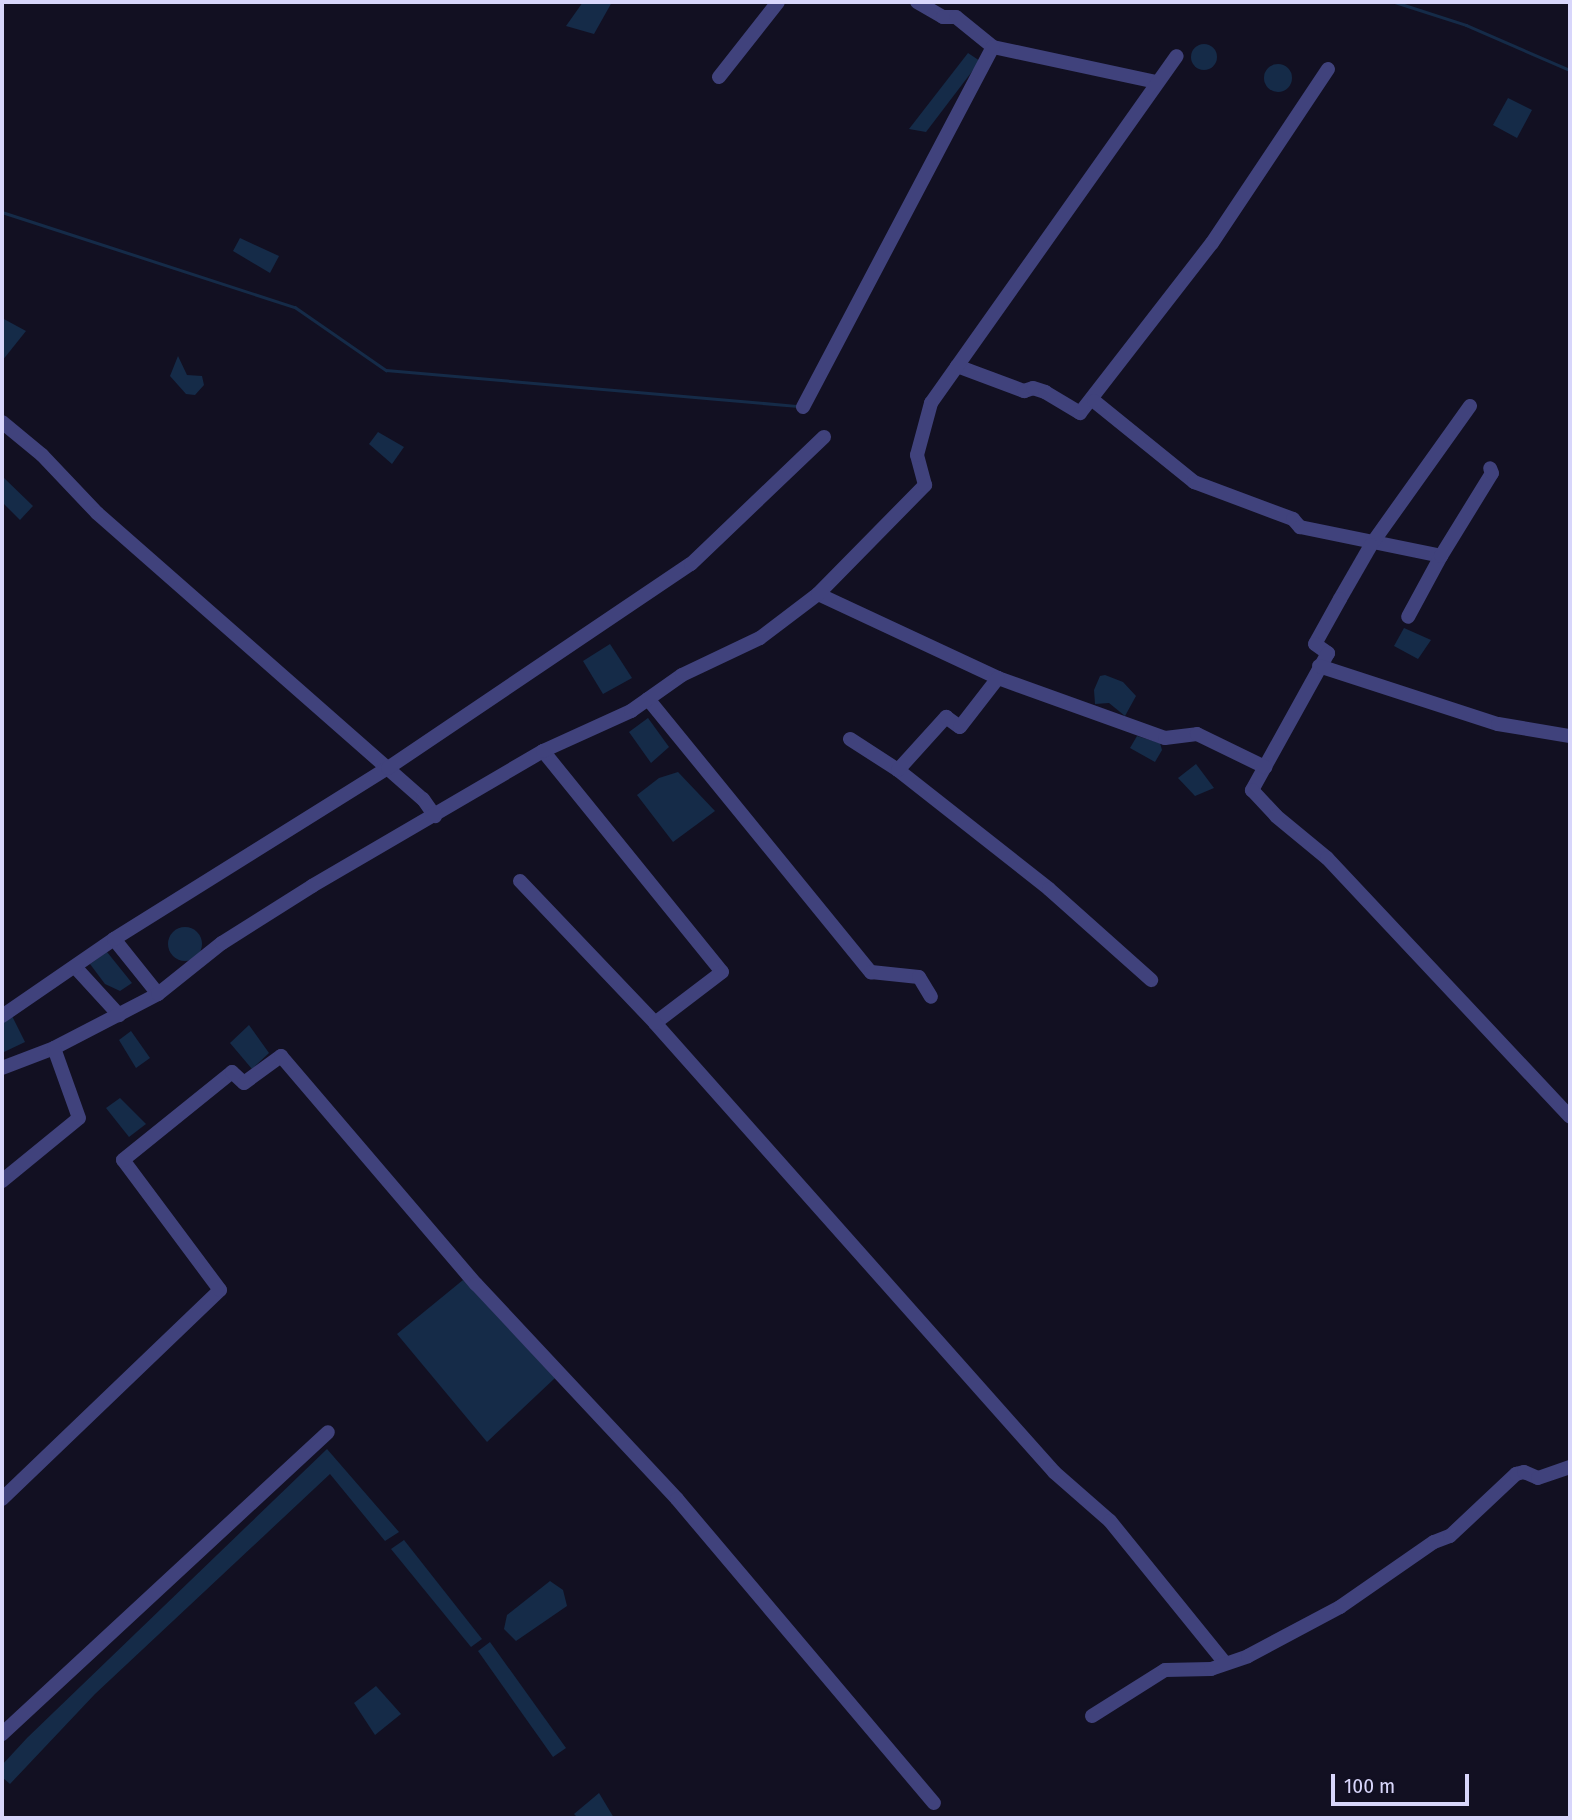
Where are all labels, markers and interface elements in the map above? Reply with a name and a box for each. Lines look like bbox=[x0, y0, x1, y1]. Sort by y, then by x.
scale bar bbox=[1334, 1760, 1472, 1804]
text: 100 m bbox=[1344, 1773, 1395, 1799]

